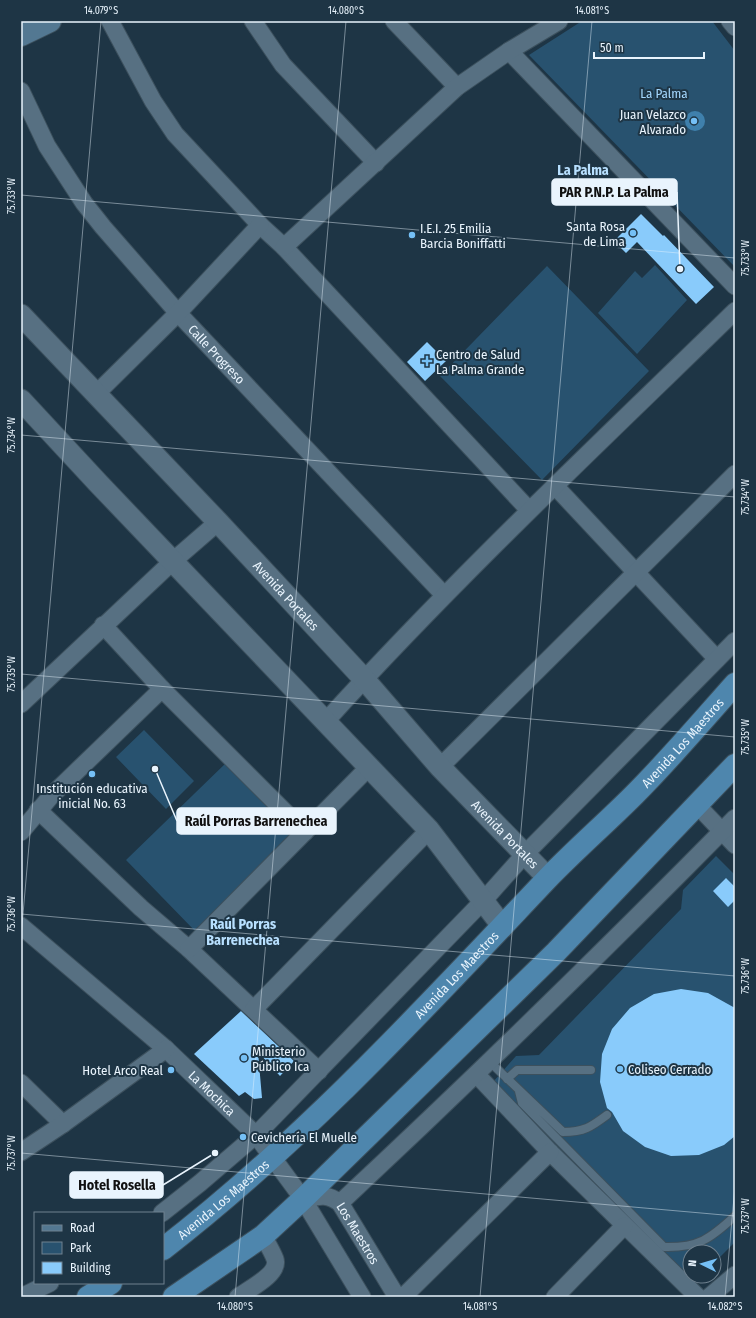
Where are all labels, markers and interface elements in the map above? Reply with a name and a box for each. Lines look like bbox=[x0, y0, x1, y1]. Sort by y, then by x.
text: 14.079°S bbox=[84, 5, 118, 17]
text: 14.080°S bbox=[328, 5, 364, 17]
text: 14.081°S bbox=[575, 5, 609, 17]
scale bar bbox=[594, 34, 704, 60]
text: 50 m bbox=[600, 41, 624, 55]
park label: La Palma bbox=[640, 86, 688, 101]
place label: Juan Velazco Alvarado bbox=[620, 107, 686, 137]
marker: Juan Velazco Alvarado bbox=[689, 116, 699, 126]
district label: La Palma bbox=[557, 162, 609, 179]
text: 75.733°W bbox=[6, 178, 18, 214]
callout: PAR P.N.P. La Palma bbox=[552, 179, 677, 205]
text: PAR P.N.P. La Palma bbox=[559, 184, 669, 201]
place label: Santa Rosa de Lima bbox=[566, 219, 625, 249]
place label: I.E.I. 25 Emilia Barcia Boniffatti bbox=[420, 221, 506, 251]
marker: Santa Rosa de Lima bbox=[628, 228, 638, 238]
marker: I.E.I. 25 Emilia Barcia Boniffatti bbox=[407, 230, 417, 240]
text: 75.733°W bbox=[740, 240, 752, 276]
street label: Calle Progreso bbox=[185, 321, 248, 387]
place label: Centro de Salud La Palma Grande bbox=[436, 347, 525, 377]
marker: Centro de Salud La Palma Grande bbox=[421, 355, 433, 367]
text: 75.734°W bbox=[6, 416, 18, 453]
text: 75.734°W bbox=[740, 478, 752, 515]
street label: Avenida Portales bbox=[250, 558, 322, 633]
text: 75.735°W bbox=[6, 656, 18, 692]
street label: Avenida Los Maestros bbox=[638, 695, 727, 790]
text: 75.735°W bbox=[740, 719, 752, 755]
marker: Institución educativa inicial No. 63 bbox=[87, 769, 97, 779]
place label: Institución educativa inicial No. 63 bbox=[36, 781, 148, 811]
street label: Avenida Portales bbox=[469, 797, 542, 872]
callout: Raúl Porras Barrenechea bbox=[177, 808, 336, 834]
text: Raúl Porras Barrenechea bbox=[185, 813, 327, 830]
text: 75.736°W bbox=[6, 895, 18, 932]
district label: Raúl Porras Barrenechea bbox=[206, 916, 280, 949]
street label: Avenida Los Maestros bbox=[411, 928, 502, 1021]
text: 75.736°W bbox=[740, 957, 752, 994]
place label: Ministerio Público Ica bbox=[252, 1044, 309, 1074]
marker: Ministerio Público Ica bbox=[239, 1053, 249, 1063]
place label: Coliseo Cerrado bbox=[628, 1062, 712, 1077]
place label: Hotel Arco Real bbox=[82, 1063, 164, 1078]
marker: Coliseo Cerrado bbox=[615, 1064, 625, 1074]
marker: Hotel Arco Real bbox=[166, 1065, 176, 1075]
street label: La Mochica bbox=[186, 1067, 239, 1119]
place label: Cevichería El Muelle bbox=[251, 1130, 357, 1145]
marker: Cevichería El Muelle bbox=[238, 1132, 248, 1142]
text: 75.737°W bbox=[6, 1135, 18, 1171]
street label: Avenida Los Maestros bbox=[174, 1156, 272, 1242]
callout: Hotel Rosella bbox=[70, 1172, 163, 1198]
text: Hotel Rosella bbox=[78, 1177, 156, 1194]
text: 75.737°W bbox=[740, 1198, 752, 1234]
street label: Los Maestros bbox=[334, 1199, 383, 1267]
legend bbox=[34, 1212, 164, 1284]
text: Road bbox=[70, 1221, 95, 1235]
text: Park bbox=[70, 1241, 92, 1255]
north arrow bbox=[682, 1244, 722, 1284]
text: N bbox=[686, 1259, 699, 1267]
text: Building bbox=[70, 1261, 111, 1275]
text: 14.080°S bbox=[217, 1301, 253, 1313]
text: 14.081°S bbox=[463, 1301, 497, 1313]
text: 14.082°S bbox=[708, 1301, 743, 1313]

